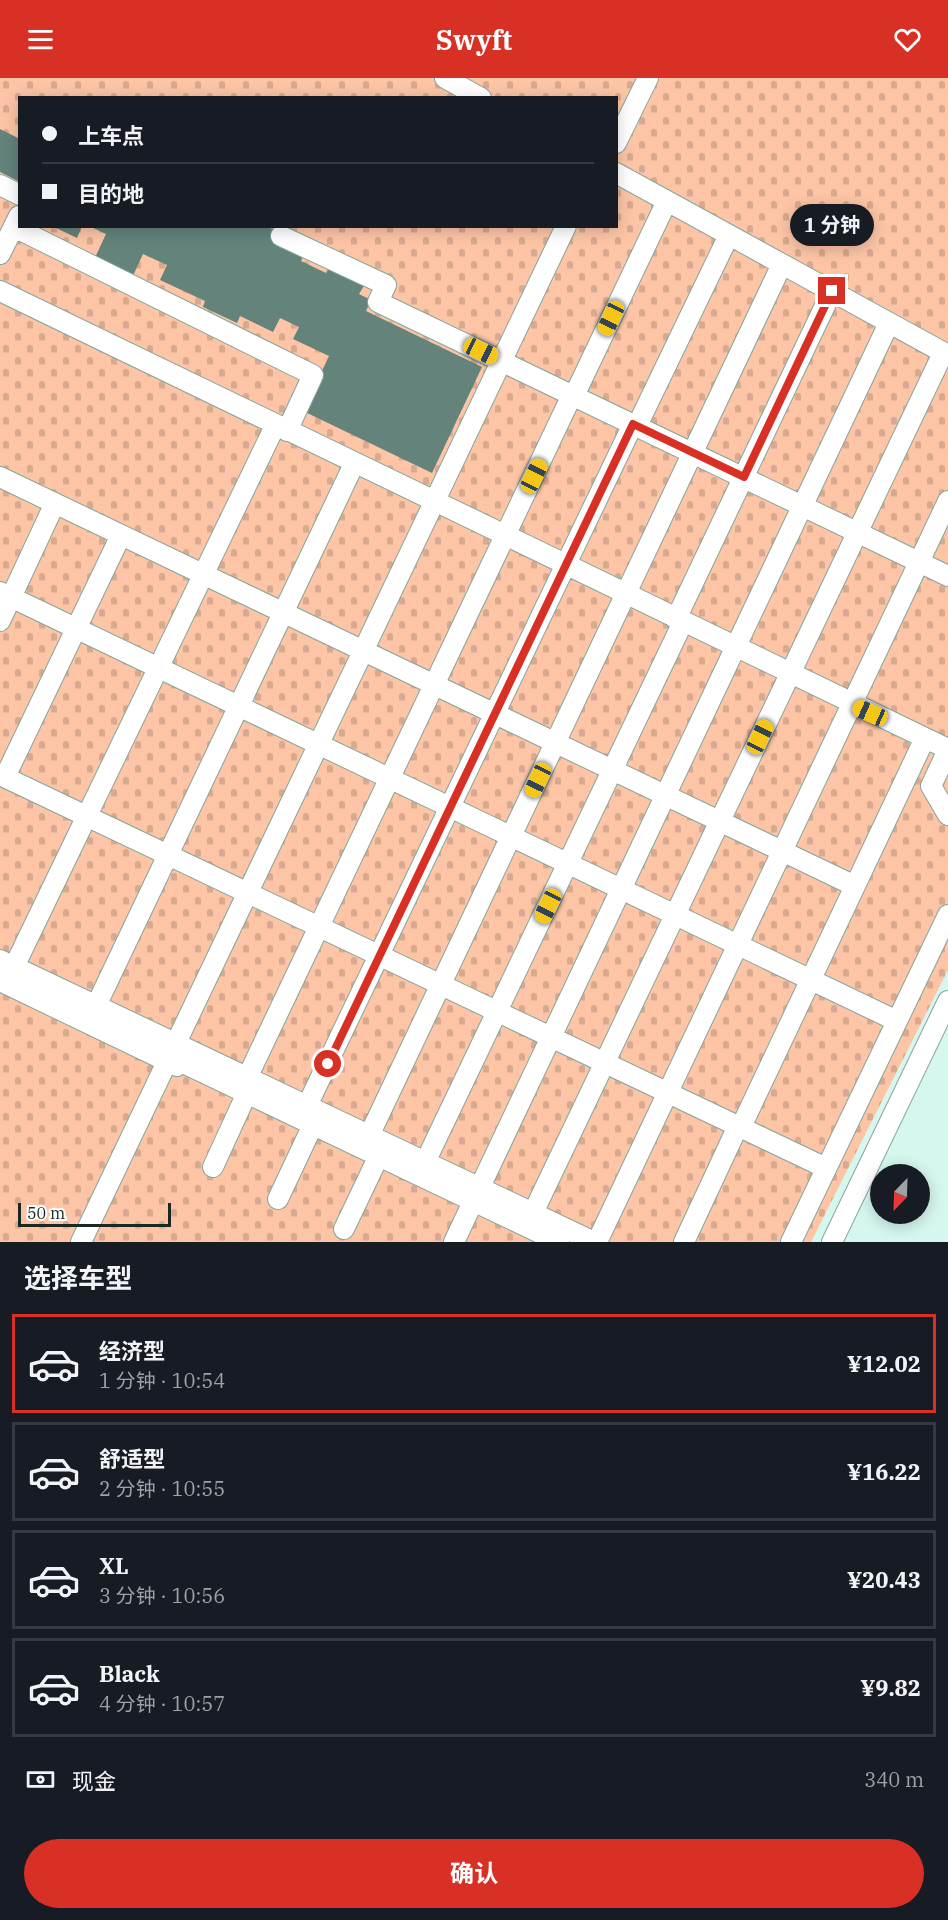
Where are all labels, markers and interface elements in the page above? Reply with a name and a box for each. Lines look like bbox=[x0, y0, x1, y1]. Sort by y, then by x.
text: Swyft bbox=[436, 22, 512, 57]
icon: menu bbox=[24, 23, 57, 56]
icon: heart bbox=[891, 23, 924, 56]
text: 上车点 bbox=[78, 121, 144, 150]
text: 目的地 bbox=[78, 179, 144, 208]
callout: 1 分钟 bbox=[790, 204, 874, 246]
text: 1 分钟 bbox=[804, 211, 860, 238]
route end bbox=[818, 277, 845, 304]
car bbox=[595, 298, 627, 338]
car bbox=[461, 335, 501, 367]
car bbox=[518, 456, 550, 496]
car bbox=[850, 697, 890, 729]
car bbox=[744, 717, 776, 757]
car bbox=[522, 760, 554, 800]
car bbox=[532, 886, 564, 926]
route start bbox=[314, 1050, 341, 1077]
north arrow bbox=[870, 1164, 930, 1224]
map controls bbox=[870, 1164, 930, 1224]
scale bar bbox=[18, 1200, 171, 1228]
text: 50 m bbox=[27, 1203, 65, 1223]
text: 选择车型 bbox=[24, 1260, 132, 1295]
text: 经济型 bbox=[99, 1336, 165, 1365]
icon: car bbox=[27, 1337, 81, 1391]
text: ¥12.02 bbox=[847, 1349, 921, 1378]
text: 1 分钟 · 10:54 bbox=[99, 1367, 225, 1394]
text: 舒适型 bbox=[99, 1444, 165, 1473]
icon: car bbox=[27, 1445, 81, 1499]
text: ¥16.22 bbox=[847, 1457, 921, 1486]
text: 2 分钟 · 10:55 bbox=[99, 1475, 225, 1502]
text: XL bbox=[99, 1551, 129, 1580]
icon: car bbox=[27, 1553, 81, 1607]
text: ¥20.43 bbox=[847, 1565, 921, 1594]
text: 3 分钟 · 10:56 bbox=[99, 1582, 225, 1609]
text: Black bbox=[99, 1659, 160, 1688]
icon: car bbox=[27, 1661, 81, 1715]
text: ¥9.82 bbox=[860, 1673, 921, 1702]
text: 4 分钟 · 10:57 bbox=[99, 1690, 225, 1717]
icon: cash bbox=[24, 1763, 57, 1796]
text: 现金 bbox=[72, 1766, 116, 1795]
text: 340 m bbox=[864, 1766, 924, 1793]
button: 确认 bbox=[24, 1839, 924, 1908]

